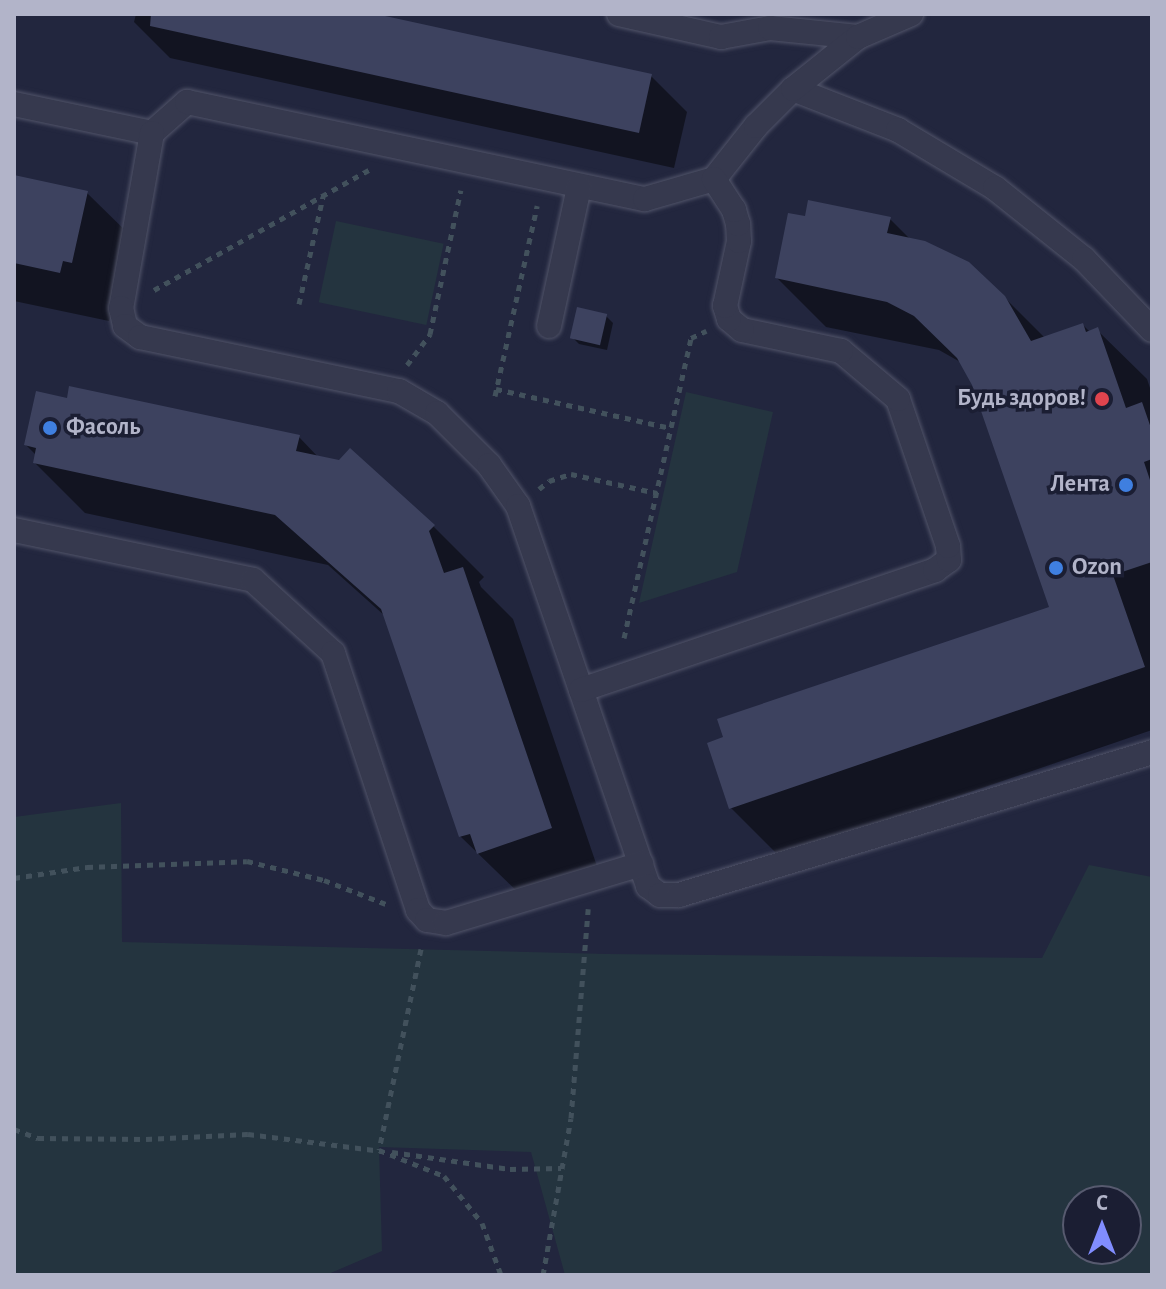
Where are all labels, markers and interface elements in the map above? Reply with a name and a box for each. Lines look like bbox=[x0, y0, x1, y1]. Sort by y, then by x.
place label: Будь здоров! bbox=[957, 385, 1086, 413]
marker: Будь здоров! bbox=[1093, 390, 1111, 408]
place label: Фасоль bbox=[66, 414, 140, 442]
marker: Фасоль bbox=[41, 419, 59, 437]
place label: Лента bbox=[1050, 471, 1110, 499]
marker: Лента bbox=[1117, 476, 1135, 494]
place label: Ozon bbox=[1072, 554, 1122, 582]
marker: Ozon bbox=[1047, 559, 1065, 577]
north arrow bbox=[1062, 1185, 1142, 1265]
text: С bbox=[1096, 1192, 1108, 1214]

